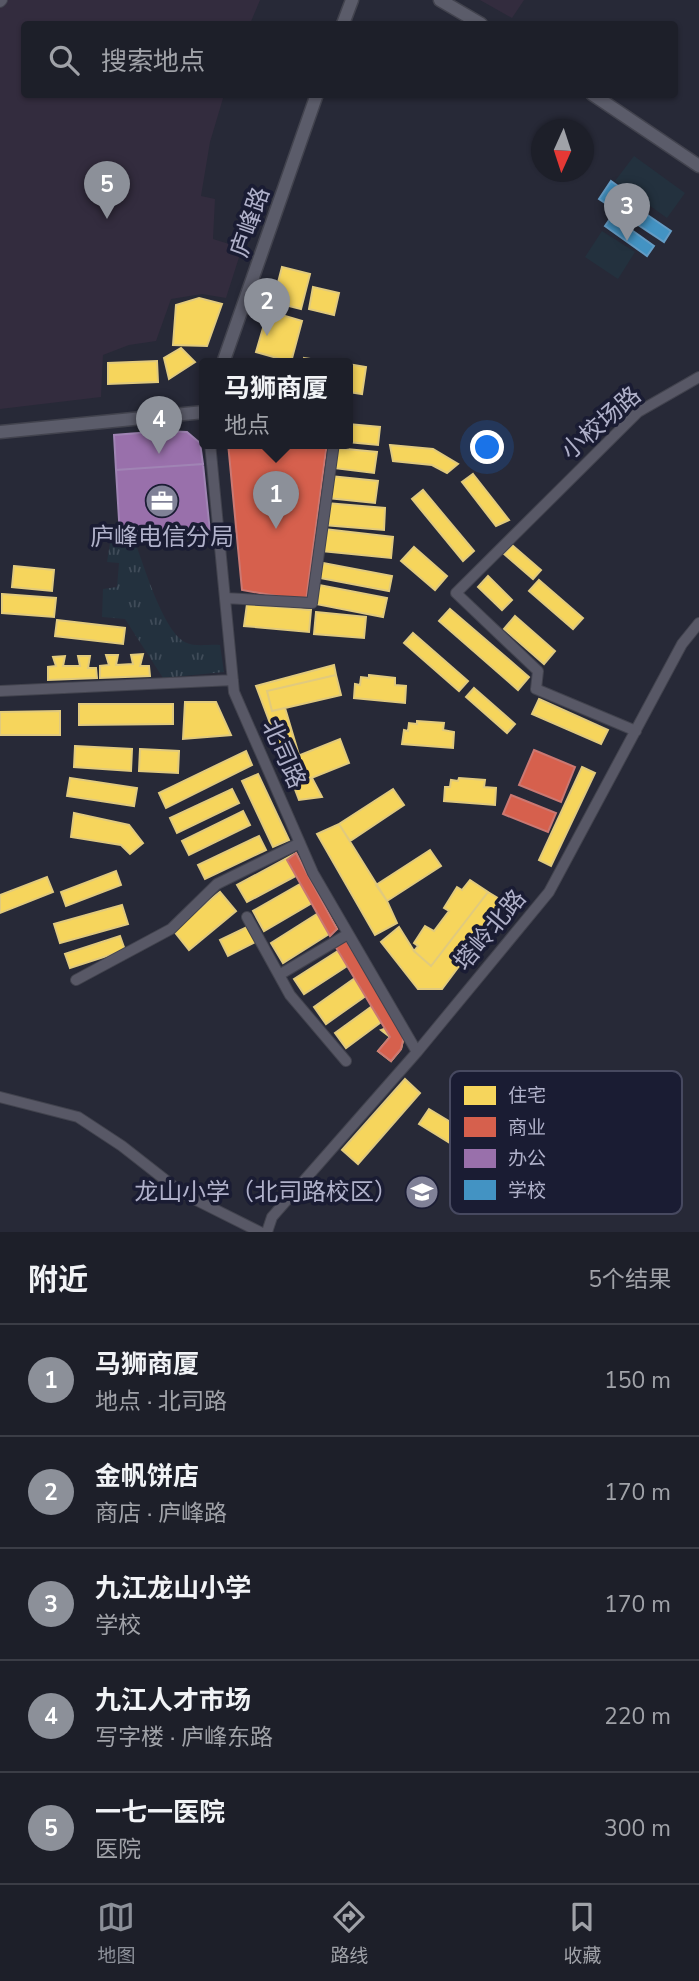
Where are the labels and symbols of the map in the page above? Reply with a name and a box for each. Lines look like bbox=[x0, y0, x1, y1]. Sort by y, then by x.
north arrow bbox=[531, 119, 594, 182]
pin: 5 bbox=[84, 161, 130, 219]
street label: 庐峰路 bbox=[223, 183, 277, 261]
pin: 3 bbox=[604, 183, 650, 241]
pin: 2 bbox=[244, 278, 290, 336]
street label: 小校场路 bbox=[554, 379, 648, 467]
pin: 4 bbox=[136, 396, 182, 454]
your location bbox=[470, 430, 504, 464]
pin: 1 bbox=[253, 471, 299, 529]
office icon: 庐峰电信分局 bbox=[143, 482, 181, 520]
place label: 庐峰电信分局 bbox=[90, 521, 234, 553]
street label: 北司路 bbox=[255, 715, 313, 793]
street label: 塔岭北路 bbox=[447, 883, 533, 977]
legend bbox=[450, 1071, 682, 1214]
text: 住宅 bbox=[508, 1083, 546, 1109]
text: 商业 bbox=[508, 1115, 546, 1141]
text: 办公 bbox=[508, 1146, 546, 1172]
school or university icon: 龙山小学（北司路校区） bbox=[403, 1173, 441, 1211]
place label: 龙山小学（北司路校区） bbox=[134, 1176, 398, 1208]
text: 学校 bbox=[508, 1178, 546, 1204]

